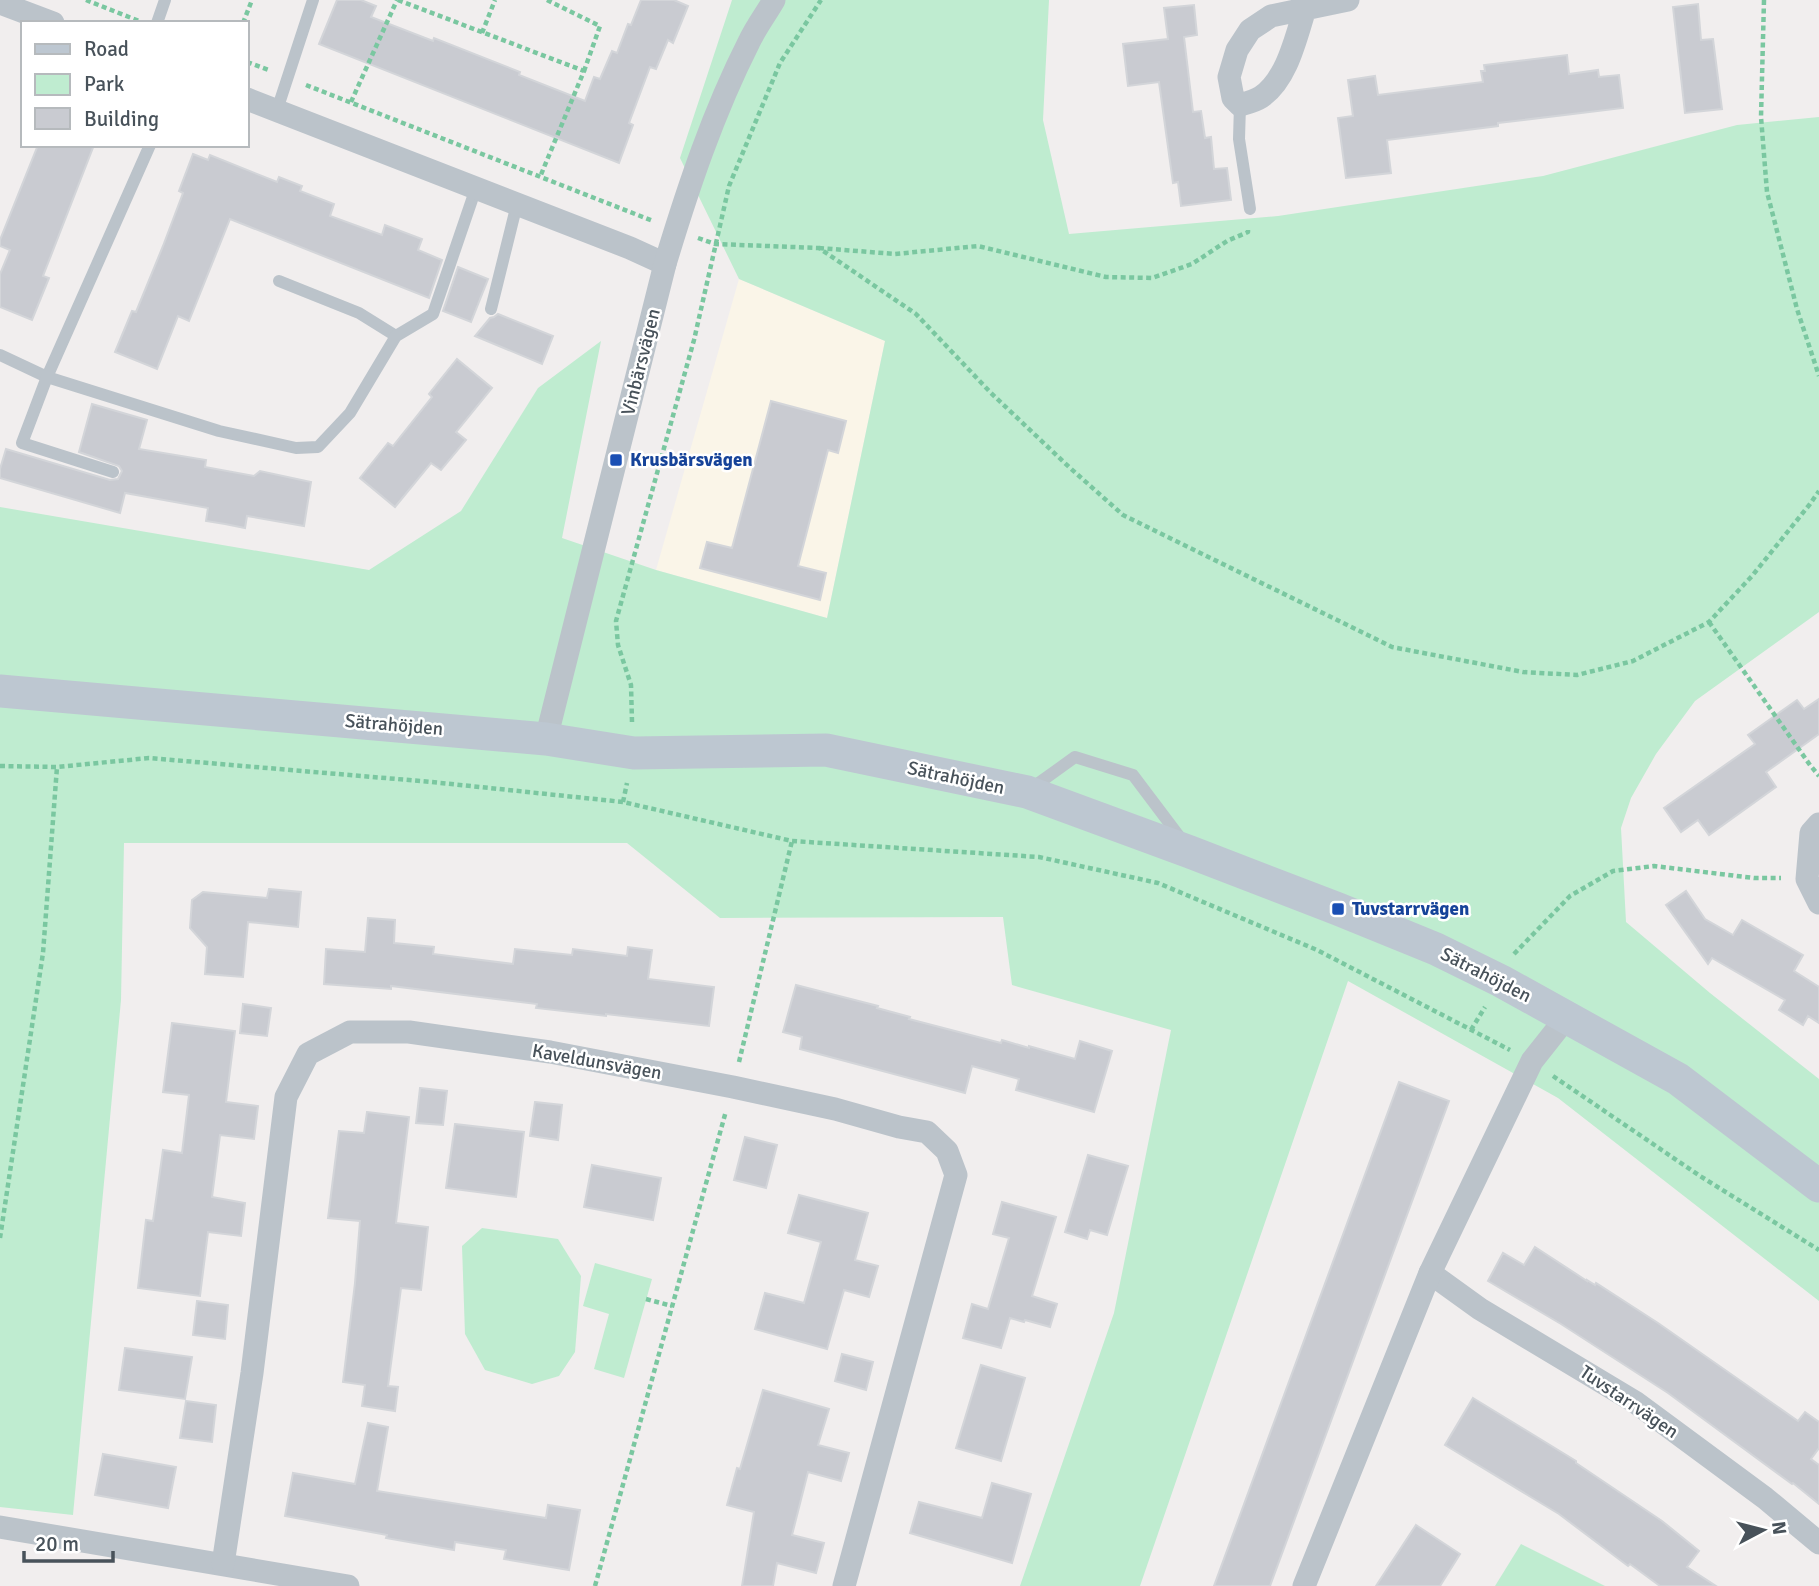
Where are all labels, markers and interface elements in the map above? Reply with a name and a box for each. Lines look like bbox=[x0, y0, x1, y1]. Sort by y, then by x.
legend bbox=[21, 21, 248, 147]
text: Road bbox=[84, 36, 129, 62]
text: Park bbox=[84, 71, 125, 97]
text: Building bbox=[84, 106, 159, 132]
street label: Vinbärsvägen bbox=[616, 306, 666, 418]
place label: Krusbärsvägen bbox=[630, 448, 753, 472]
marker: Krusbärsvägen bbox=[608, 452, 624, 468]
street label: Sätrahöjden bbox=[344, 709, 444, 741]
street label: Sätrahöjden bbox=[905, 756, 1007, 800]
place label: Tuvstarrvägen bbox=[1352, 897, 1469, 921]
marker: Tuvstarrvägen bbox=[1330, 901, 1346, 917]
street label: Sätrahöjden bbox=[1437, 942, 1535, 1008]
street label: Kaveldunsvägen bbox=[530, 1039, 664, 1085]
street label: Tuvstarrvägen bbox=[1575, 1360, 1683, 1444]
north arrow bbox=[1728, 1495, 1798, 1565]
scale bar bbox=[24, 1520, 114, 1564]
text: N bbox=[1766, 1520, 1792, 1536]
text: 20 m bbox=[35, 1531, 79, 1557]

